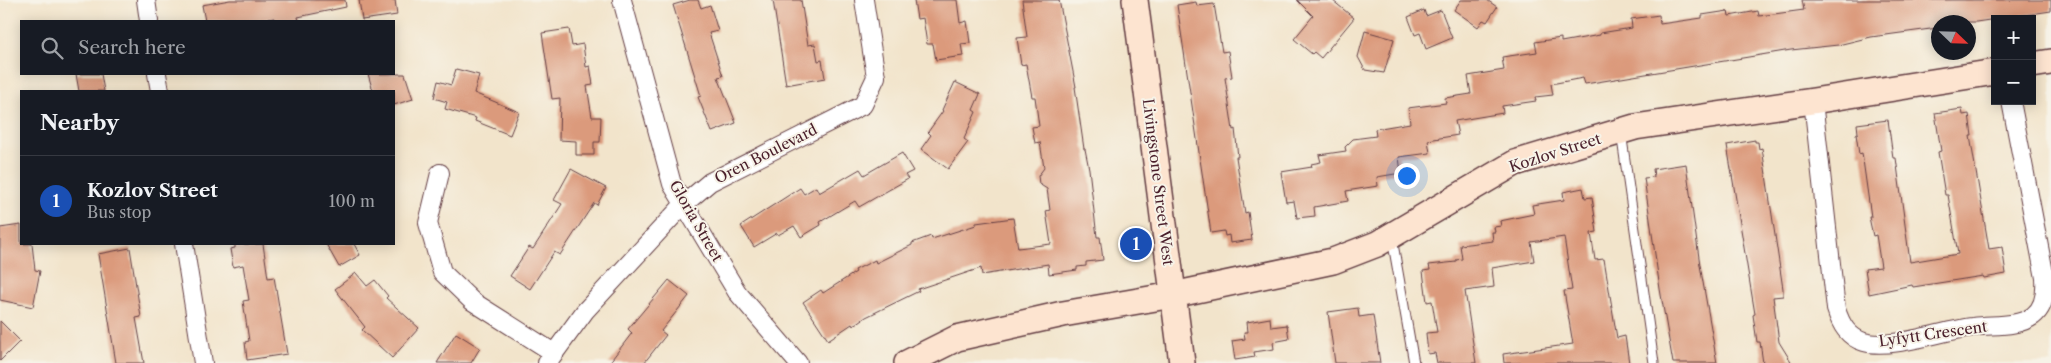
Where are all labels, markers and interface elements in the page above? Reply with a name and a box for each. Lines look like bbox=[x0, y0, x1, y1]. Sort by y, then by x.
north arrow bbox=[1931, 15, 1976, 60]
map controls bbox=[1991, 15, 2036, 105]
button: + bbox=[1991, 15, 2036, 60]
search box bbox=[20, 20, 395, 75]
icon: search bbox=[38, 34, 66, 62]
text: Search here bbox=[78, 36, 186, 59]
button: − bbox=[1991, 60, 2036, 105]
street label: Livingstone Street West bbox=[1139, 97, 1178, 267]
text: Nearby bbox=[40, 110, 119, 135]
street label: Oren Boulevard bbox=[711, 119, 820, 188]
street label: Kozlov Street bbox=[1507, 129, 1604, 176]
your location bbox=[1394, 163, 1420, 189]
street label: Gloria Street bbox=[665, 177, 728, 265]
text: Kozlov Street bbox=[87, 179, 218, 202]
text: 1 bbox=[52, 191, 60, 211]
text: 100 m bbox=[329, 191, 375, 211]
text: Bus stop bbox=[87, 202, 151, 222]
pin: 1 bbox=[1120, 225, 1152, 263]
street label: Lyfytt Crescent bbox=[1877, 316, 1989, 351]

